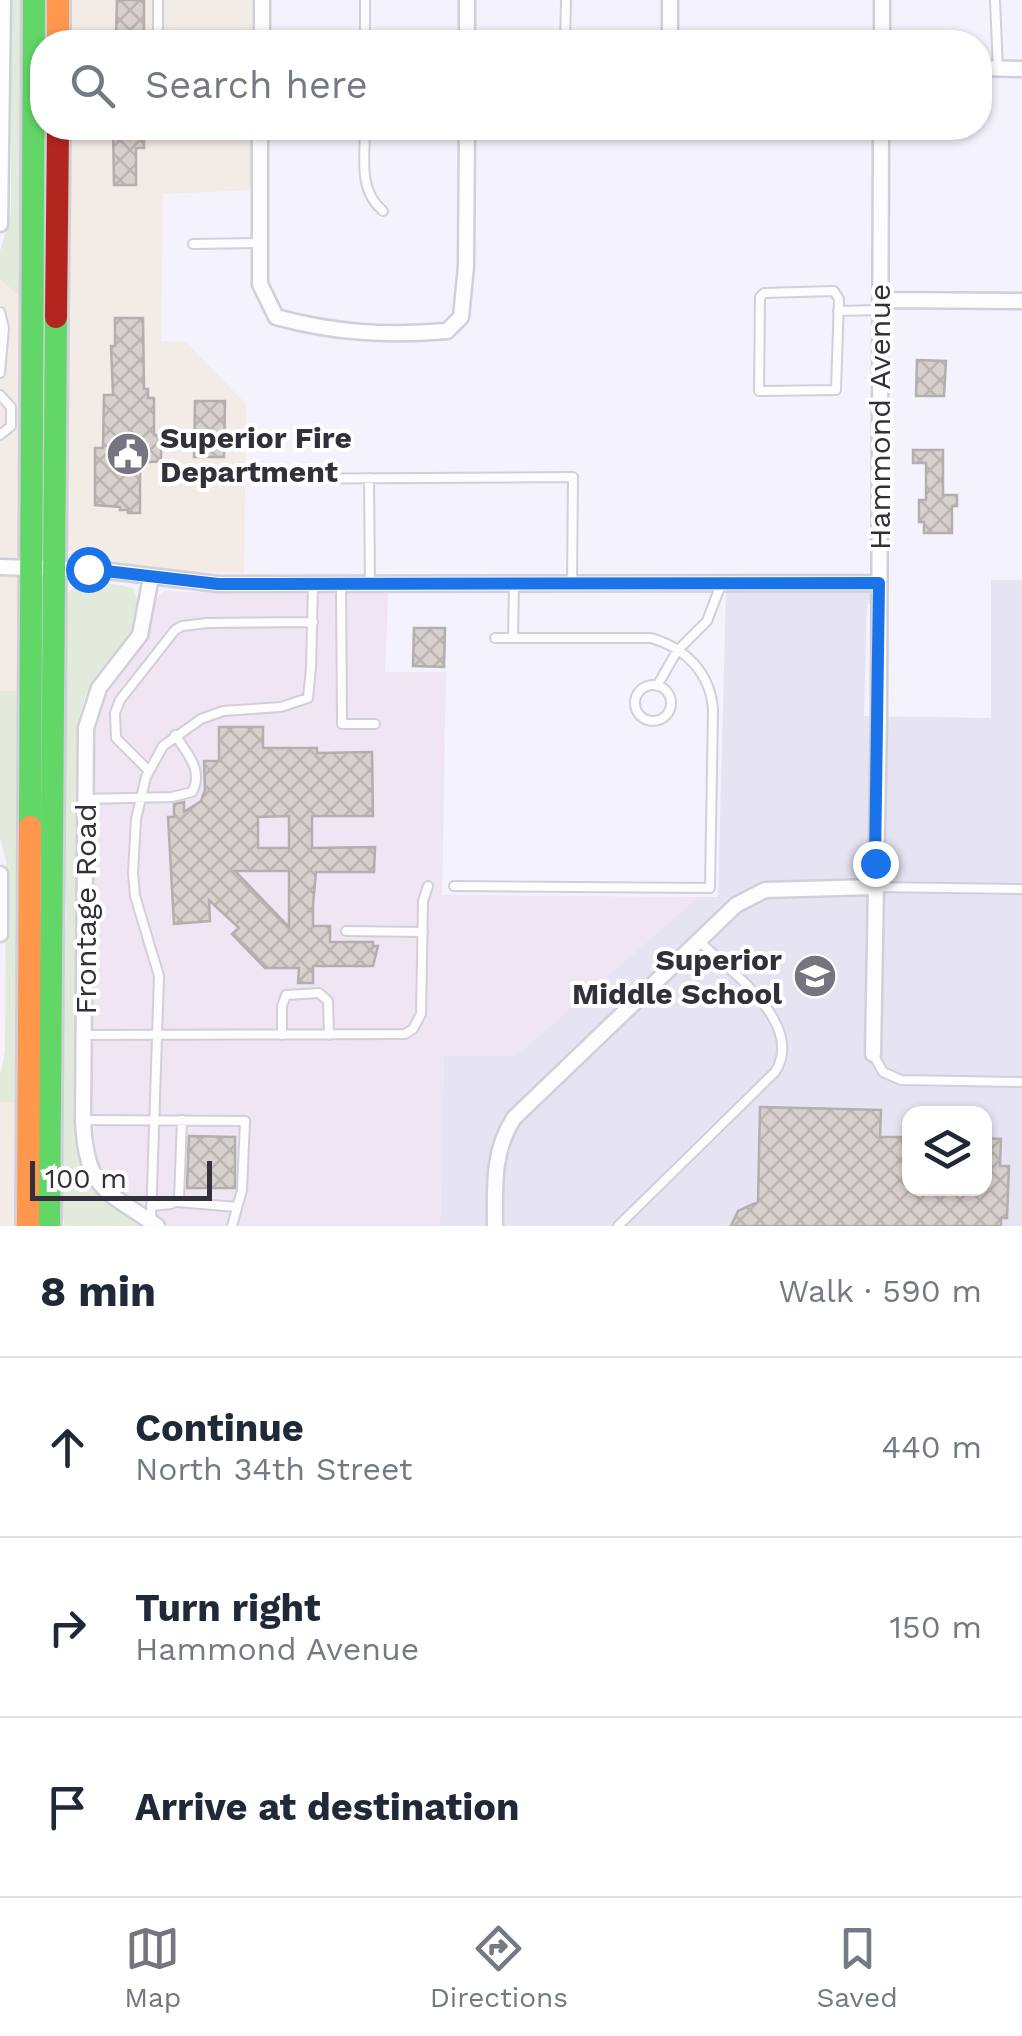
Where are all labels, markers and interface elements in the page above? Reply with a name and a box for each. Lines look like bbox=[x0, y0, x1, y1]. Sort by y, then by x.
search box bbox=[30, 30, 992, 140]
icon: search bbox=[65, 58, 120, 113]
text: Search here bbox=[145, 63, 368, 107]
street label: Hammond Avenue bbox=[862, 284, 897, 550]
place label: Superior Fire Department bbox=[160, 420, 352, 489]
public building icon: Superior Fire Department bbox=[105, 431, 151, 477]
route start bbox=[66, 547, 112, 593]
street label: Frontage Road bbox=[68, 803, 103, 1015]
route end bbox=[853, 841, 899, 887]
place label: Superior Middle School bbox=[572, 942, 782, 1011]
school or university icon: Superior Middle School bbox=[792, 953, 838, 999]
map controls bbox=[902, 1106, 992, 1196]
button: layers bbox=[902, 1106, 992, 1196]
scale bar bbox=[30, 1156, 212, 1200]
text: 100 m bbox=[45, 1162, 127, 1195]
text: 8 min bbox=[40, 1267, 156, 1316]
text: Walk · 590 m bbox=[778, 1272, 982, 1310]
text: Continue bbox=[135, 1406, 304, 1450]
icon: ahead bbox=[40, 1420, 95, 1475]
text: 440 m bbox=[882, 1428, 982, 1466]
text: North 34th Street bbox=[135, 1450, 412, 1488]
text: Turn right bbox=[135, 1586, 321, 1630]
icon: right bbox=[40, 1600, 95, 1655]
text: 150 m bbox=[890, 1608, 982, 1646]
text: Hammond Avenue bbox=[135, 1630, 419, 1668]
icon: arrive bbox=[40, 1780, 95, 1835]
text: Arrive at destination bbox=[135, 1785, 520, 1829]
tab: Map bbox=[124, 1921, 181, 2014]
tab: Directions bbox=[430, 1921, 568, 2014]
tab: Saved bbox=[816, 1921, 898, 2014]

